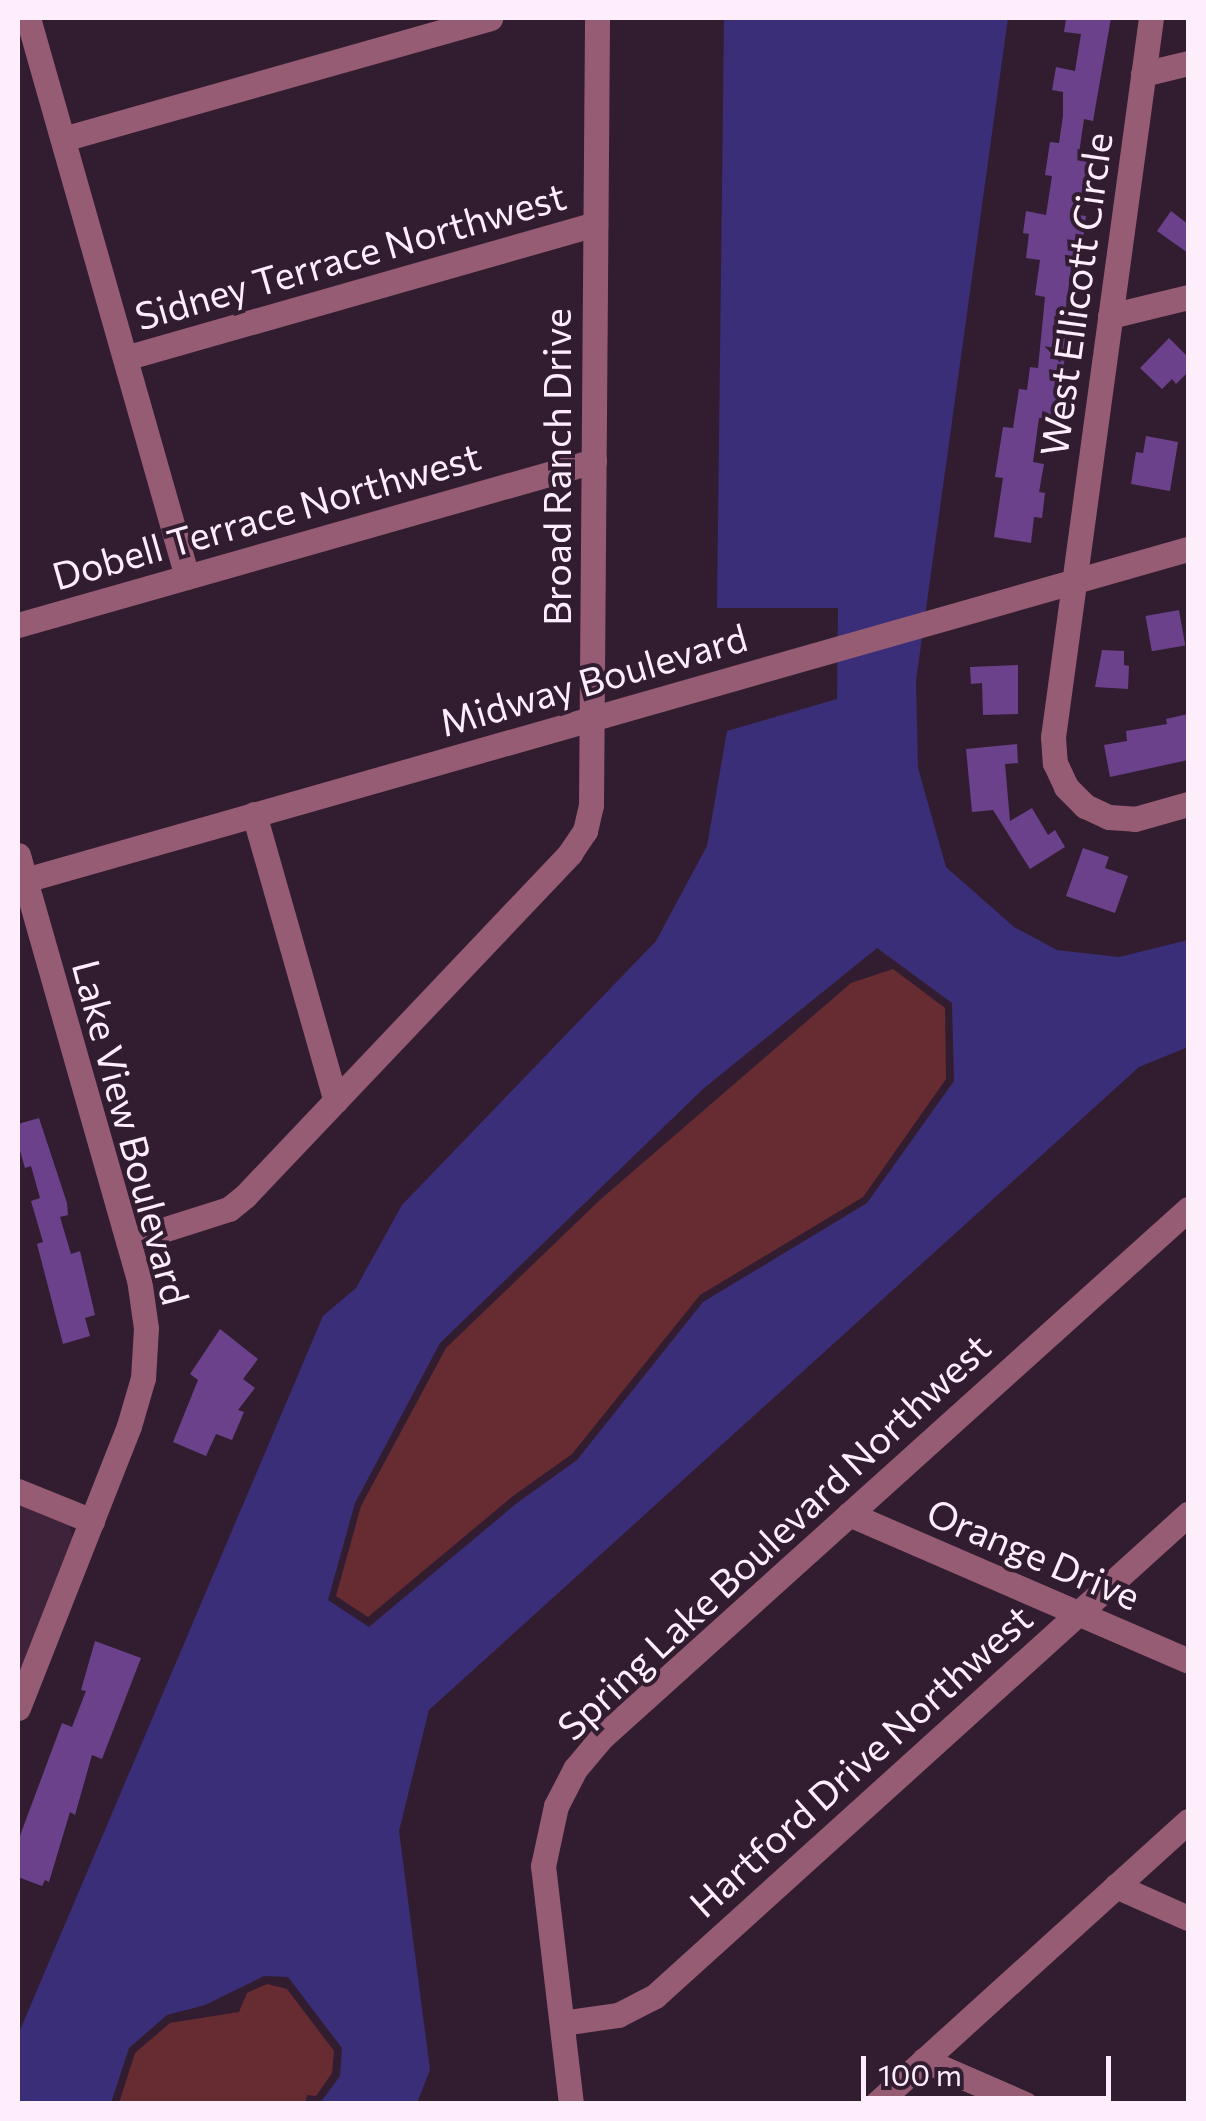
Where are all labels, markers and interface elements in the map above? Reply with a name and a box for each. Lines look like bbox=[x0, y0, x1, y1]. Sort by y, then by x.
street label: West Ellicott Circle bbox=[1030, 129, 1120, 459]
street label: Sidney Terrace Northwest bbox=[129, 172, 571, 338]
street label: Broad Ranch Drive bbox=[533, 308, 579, 626]
street label: Dobell Terrace Northwest bbox=[47, 432, 485, 598]
street label: Midway Boulevard bbox=[434, 613, 752, 745]
street label: Lake View Boulevard bbox=[64, 955, 200, 1309]
street label: Spring Lake Boulevard Northwest bbox=[547, 1323, 999, 1749]
street label: Orange Drive bbox=[921, 1488, 1147, 1618]
street label: Hartford Drive Northwest bbox=[679, 1594, 1041, 1926]
scale bar bbox=[866, 2036, 1116, 2098]
text: 100 m bbox=[878, 2055, 962, 2092]

